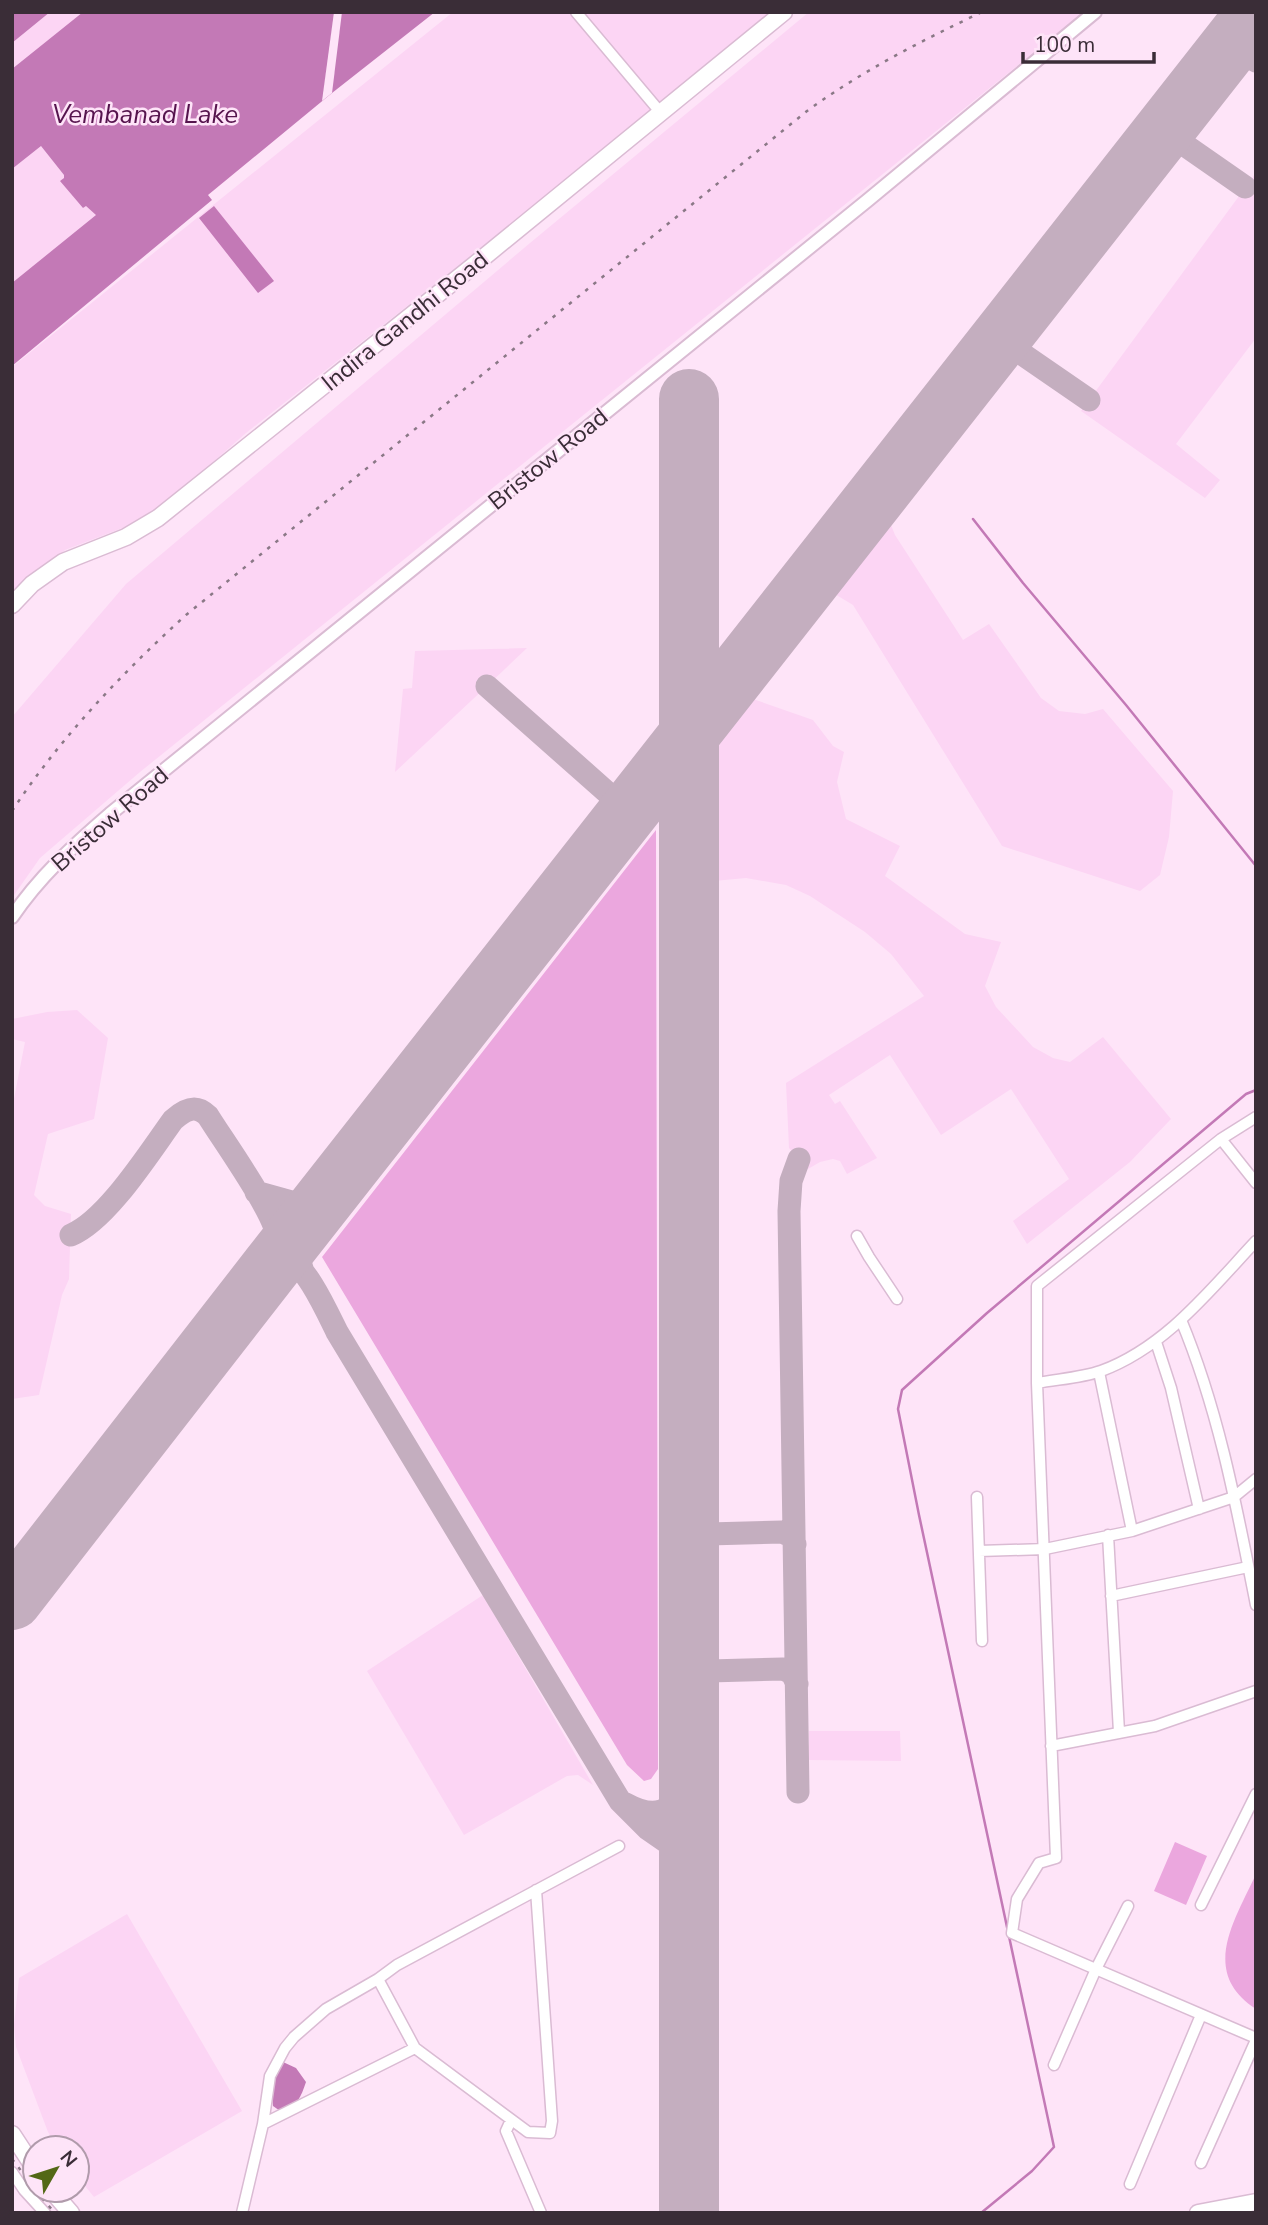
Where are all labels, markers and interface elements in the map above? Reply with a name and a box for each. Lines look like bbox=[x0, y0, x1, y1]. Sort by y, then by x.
scale bar bbox=[1023, 21, 1154, 65]
text: 100 m bbox=[1034, 31, 1095, 59]
water label: Vembanad Lake bbox=[52, 97, 238, 132]
street label: Indira Gandhi Road bbox=[315, 244, 495, 398]
street label: Bristow Road bbox=[481, 401, 615, 517]
street label: Bristow Road bbox=[45, 759, 175, 879]
north arrow bbox=[21, 2134, 91, 2204]
text: N bbox=[54, 2145, 83, 2173]

